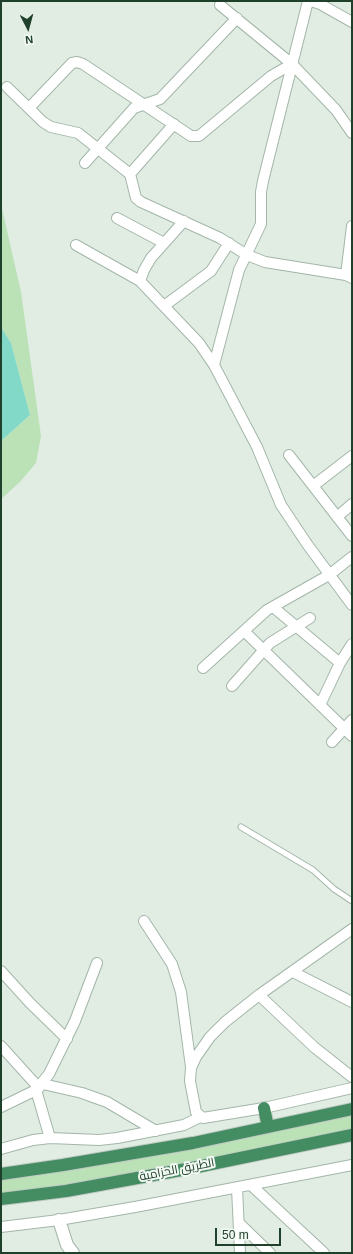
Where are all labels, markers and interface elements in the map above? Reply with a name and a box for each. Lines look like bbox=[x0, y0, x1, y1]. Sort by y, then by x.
north arrow bbox=[8, 8, 48, 48]
text: N bbox=[25, 34, 34, 46]
street label: الطريق الحزامية bbox=[138, 1156, 216, 1184]
scale bar bbox=[217, 1220, 283, 1246]
text: 50 m bbox=[222, 1228, 249, 1242]

